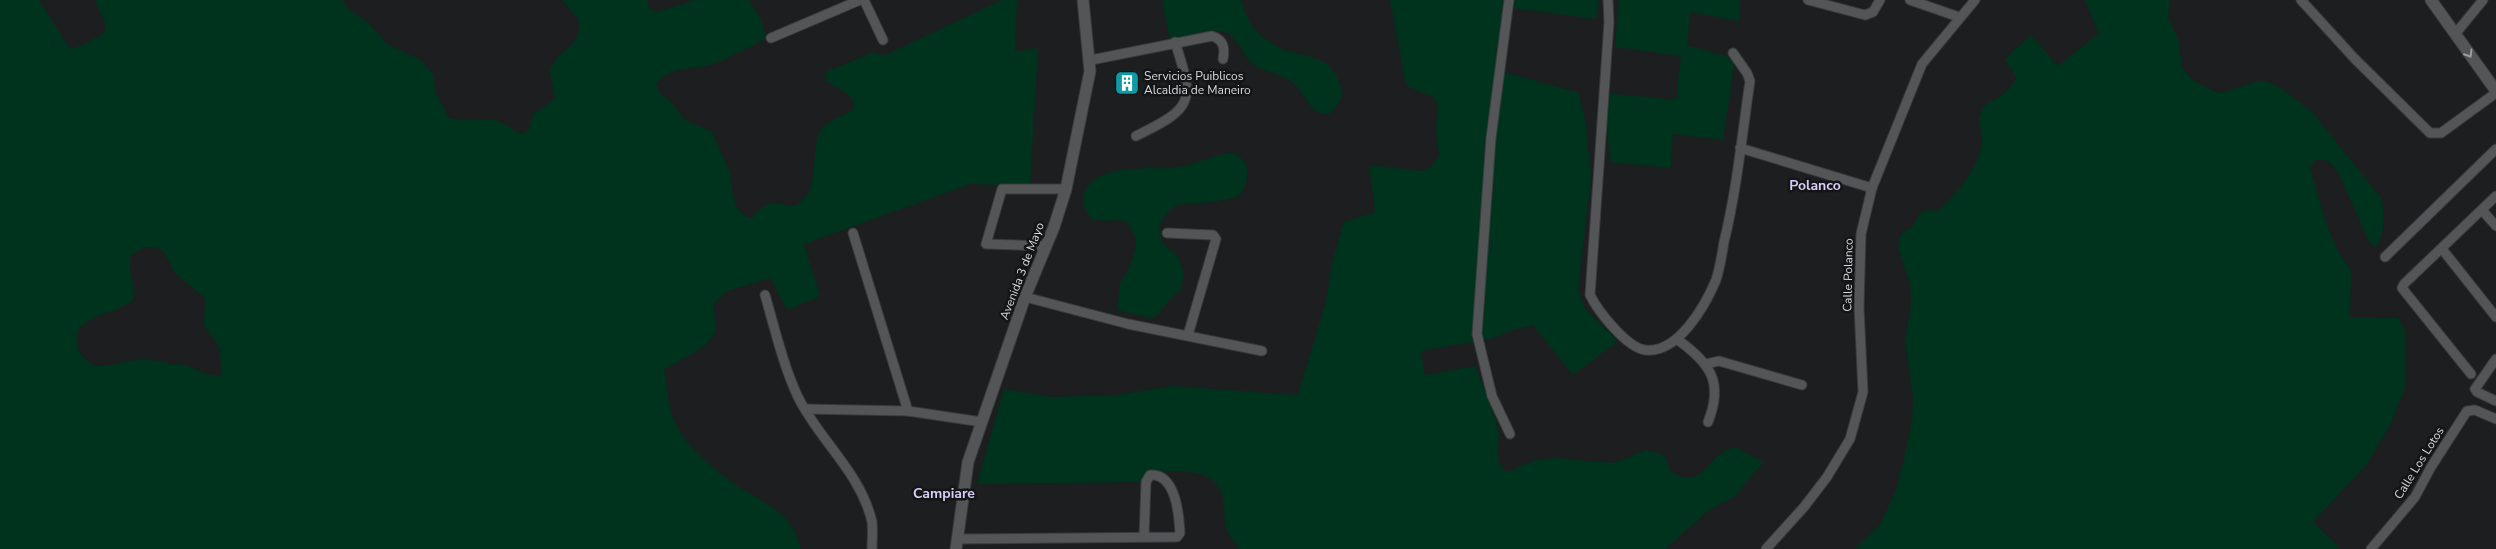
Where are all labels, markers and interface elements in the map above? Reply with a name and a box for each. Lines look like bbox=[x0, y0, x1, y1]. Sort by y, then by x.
one-way arrow bbox=[2463, 48, 2472, 58]
place label: Servicios Puiblicos Alcaldia de Maneiro bbox=[1144, 68, 1251, 98]
building icon: Servicios Puiblicos Alcaldia de Maneiro bbox=[1114, 70, 1140, 96]
district label: Polanco bbox=[1789, 176, 1841, 195]
street label: Avenida 3 de Mayo bbox=[996, 220, 1048, 322]
street label: Calle Polanco bbox=[1839, 238, 1857, 312]
street label: Calle Los Lotos bbox=[2390, 424, 2448, 502]
district label: Campiare bbox=[913, 484, 975, 503]

